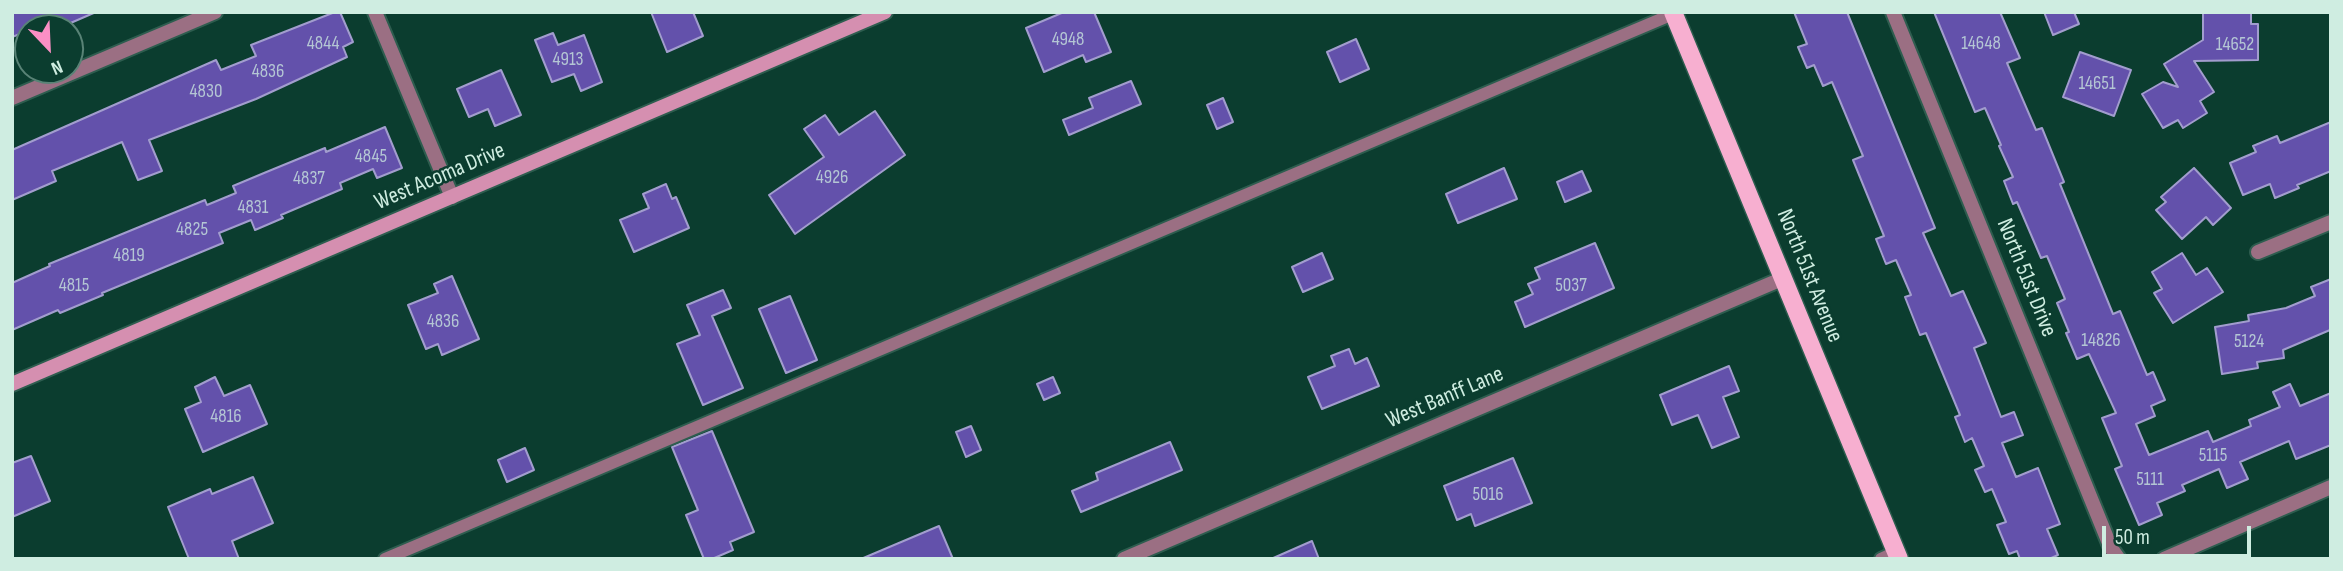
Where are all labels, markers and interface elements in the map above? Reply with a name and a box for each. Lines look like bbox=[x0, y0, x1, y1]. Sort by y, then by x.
north arrow bbox=[14, 14, 84, 84]
house number: 4948 bbox=[1052, 29, 1084, 51]
house number: 4844 bbox=[307, 33, 339, 55]
house number: 14648 bbox=[1961, 33, 2001, 55]
house number: 14652 bbox=[2216, 34, 2254, 56]
house number: 4913 bbox=[552, 49, 584, 71]
text: N bbox=[47, 54, 66, 80]
house number: 4836 bbox=[252, 61, 284, 83]
house number: 14651 bbox=[2078, 73, 2116, 95]
house number: 4830 bbox=[190, 81, 222, 103]
street label: West Acoma Drive bbox=[371, 137, 509, 217]
house number: 4845 bbox=[355, 146, 387, 168]
house number: 4926 bbox=[816, 167, 848, 189]
house number: 4837 bbox=[293, 168, 325, 190]
house number: 4831 bbox=[238, 197, 268, 219]
street label: North 51st Avenue bbox=[1770, 205, 1848, 347]
street label: North 51st Drive bbox=[1990, 215, 2062, 341]
house number: 4825 bbox=[176, 219, 208, 241]
house number: 4819 bbox=[113, 245, 145, 267]
house number: 4815 bbox=[59, 275, 89, 297]
house number: 5037 bbox=[1555, 275, 1587, 297]
house number: 4836 bbox=[427, 311, 459, 333]
house number: 14826 bbox=[2081, 330, 2121, 352]
house number: 5124 bbox=[2234, 331, 2264, 353]
street label: West Banff Lane bbox=[1382, 361, 1508, 435]
house number: 4816 bbox=[210, 406, 242, 428]
house number: 5115 bbox=[2199, 445, 2227, 467]
house number: 5111 bbox=[2136, 469, 2164, 491]
house number: 5016 bbox=[1472, 484, 1504, 506]
scale bar bbox=[2105, 512, 2254, 556]
text: 50 m bbox=[2115, 525, 2150, 550]

